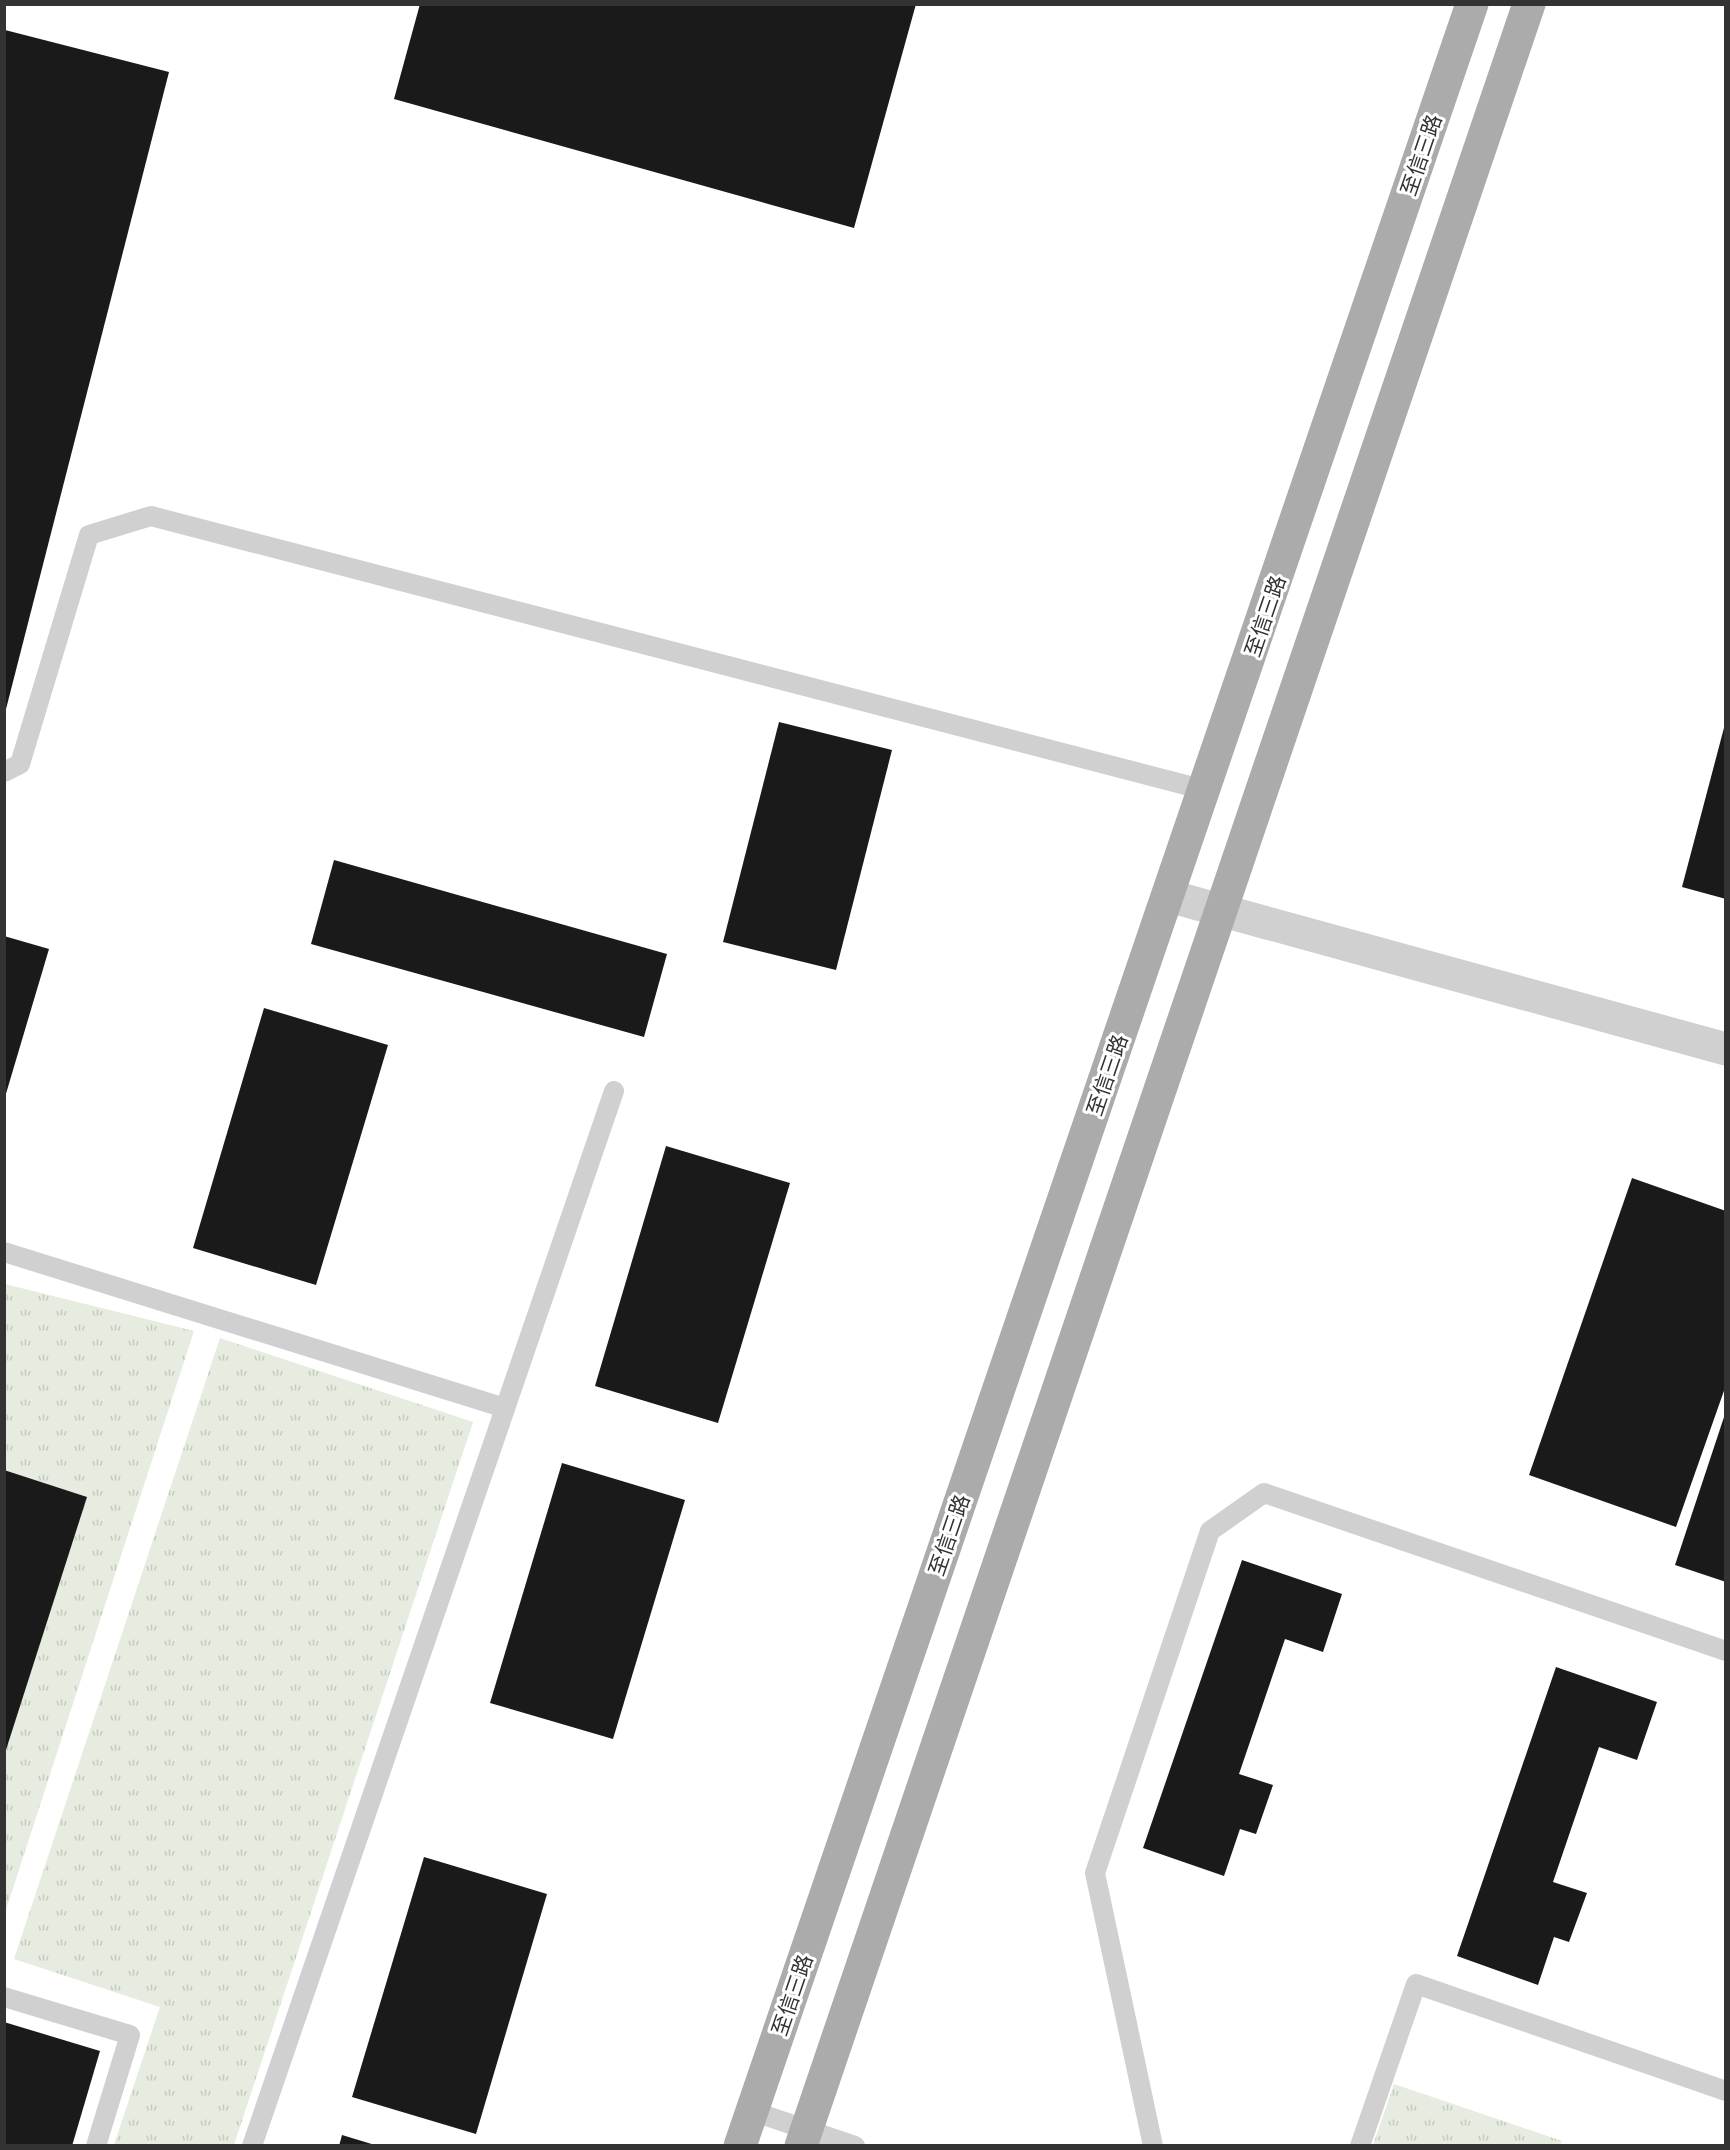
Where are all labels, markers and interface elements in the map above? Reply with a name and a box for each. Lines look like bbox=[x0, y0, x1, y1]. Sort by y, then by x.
street label: 至信三路 bbox=[1394, 111, 1448, 199]
street label: 至信三路 bbox=[1238, 572, 1292, 660]
street label: 至信三路 bbox=[1080, 1031, 1134, 1119]
street label: 至信三路 bbox=[922, 1491, 976, 1579]
street label: 至信三路 bbox=[765, 1951, 819, 2039]

